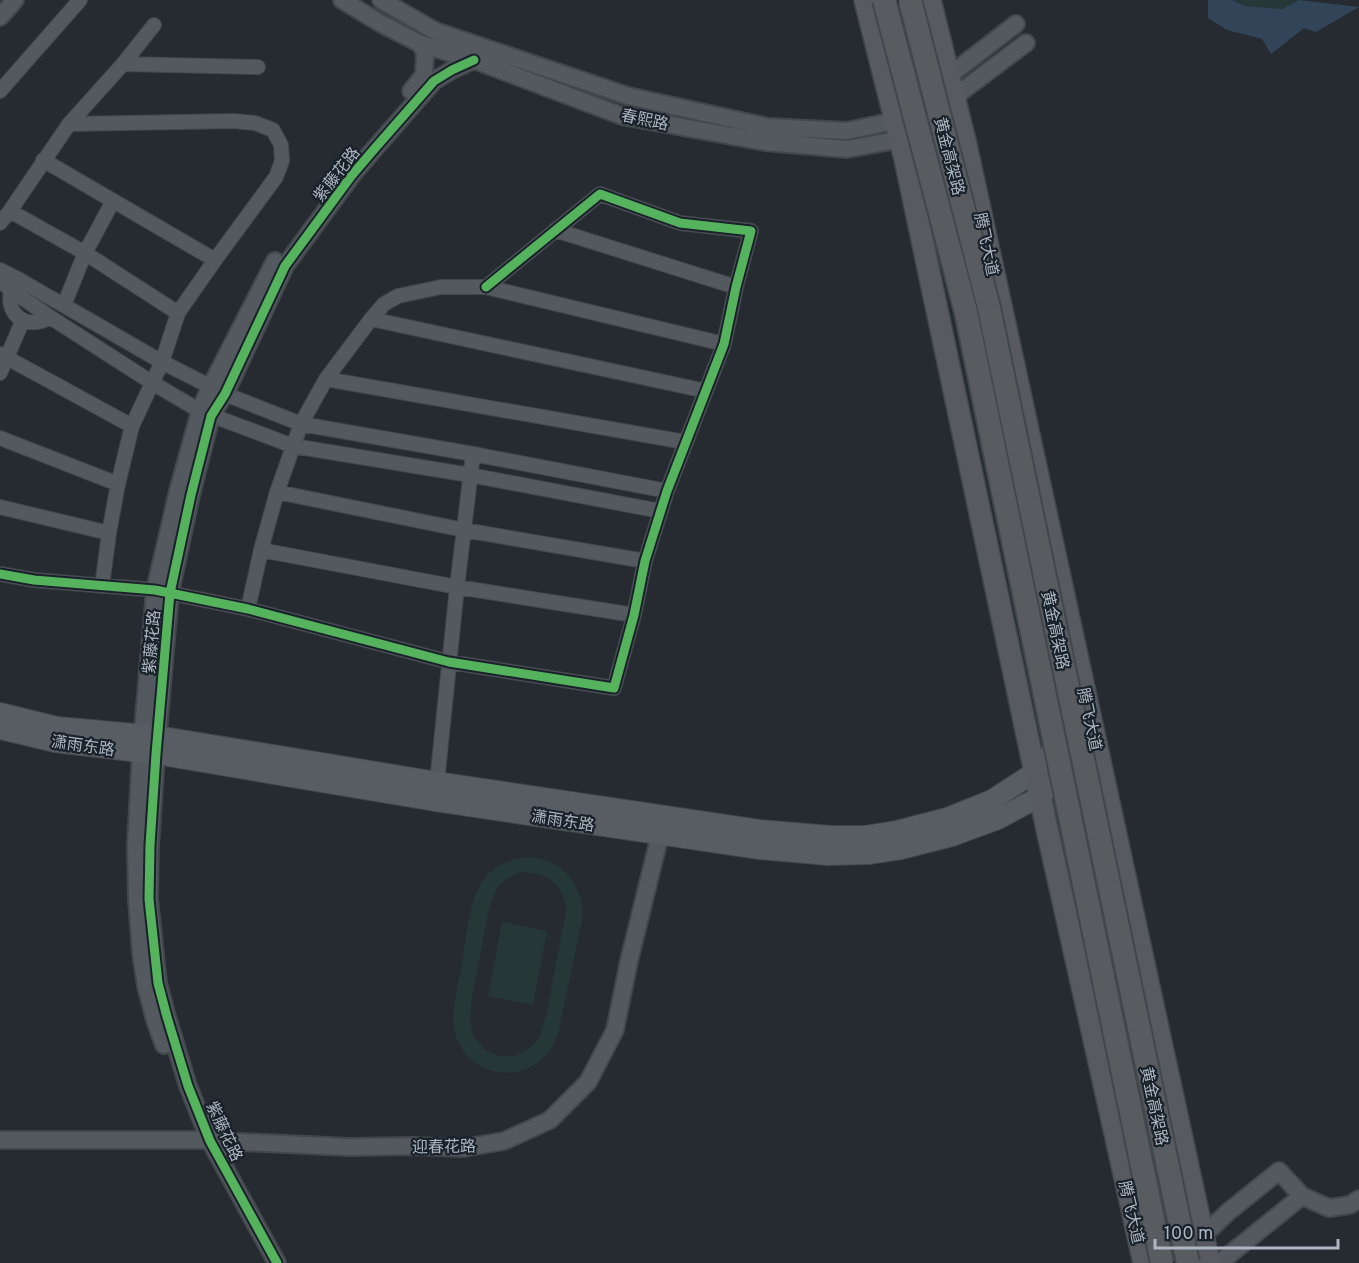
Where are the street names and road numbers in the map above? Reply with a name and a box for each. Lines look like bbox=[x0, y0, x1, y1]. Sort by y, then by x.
street label: 春熙路 bbox=[619, 106, 670, 136]
street label: 黄金高架路 bbox=[929, 115, 967, 198]
street label: 紫藤花路 bbox=[310, 144, 365, 207]
street label: 腾飞大道 bbox=[969, 211, 1001, 278]
street label: 黄金高架路 bbox=[1036, 589, 1072, 672]
street label: 紫藤花路 bbox=[140, 609, 166, 675]
street label: 腾飞大道 bbox=[1072, 686, 1104, 753]
street label: 潇雨东路 bbox=[50, 733, 116, 761]
street label: 潇雨东路 bbox=[530, 807, 596, 837]
street label: 黄金高架路 bbox=[1135, 1065, 1171, 1148]
street label: 紫藤花路 bbox=[201, 1099, 246, 1165]
street label: 迎春花路 bbox=[412, 1137, 476, 1159]
street label: 腾飞大道 bbox=[1113, 1179, 1147, 1246]

